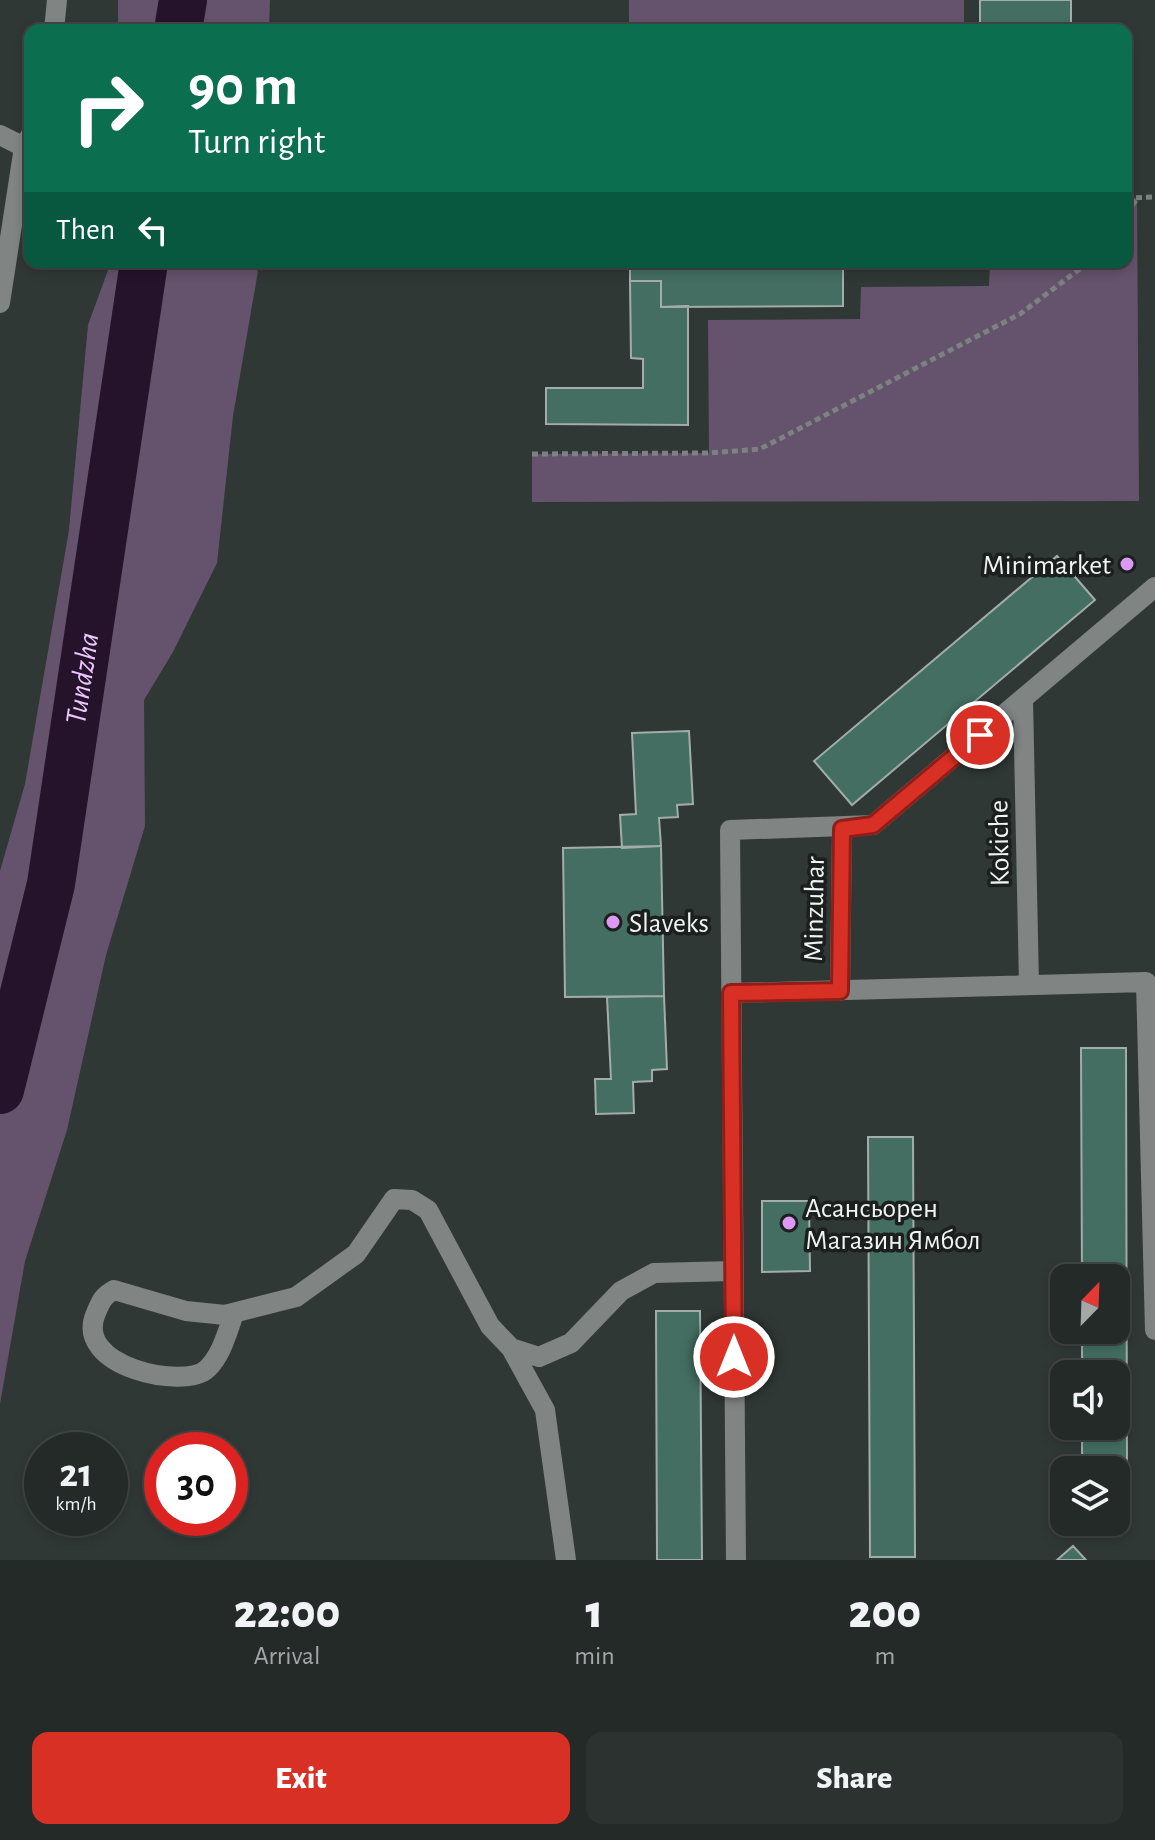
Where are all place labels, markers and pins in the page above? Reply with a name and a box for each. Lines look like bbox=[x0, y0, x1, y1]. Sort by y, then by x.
place label: Minimarket bbox=[983, 552, 1111, 580]
marker: Minimarket bbox=[1118, 555, 1136, 573]
pin bbox=[946, 701, 1014, 769]
place label: Slaveks bbox=[629, 910, 709, 938]
marker: Slaveks bbox=[604, 913, 622, 931]
place label: Асансьорен Магазин Ямбол bbox=[805, 1195, 981, 1255]
marker: Асансьорен Магазин Ямбол bbox=[780, 1214, 798, 1232]

